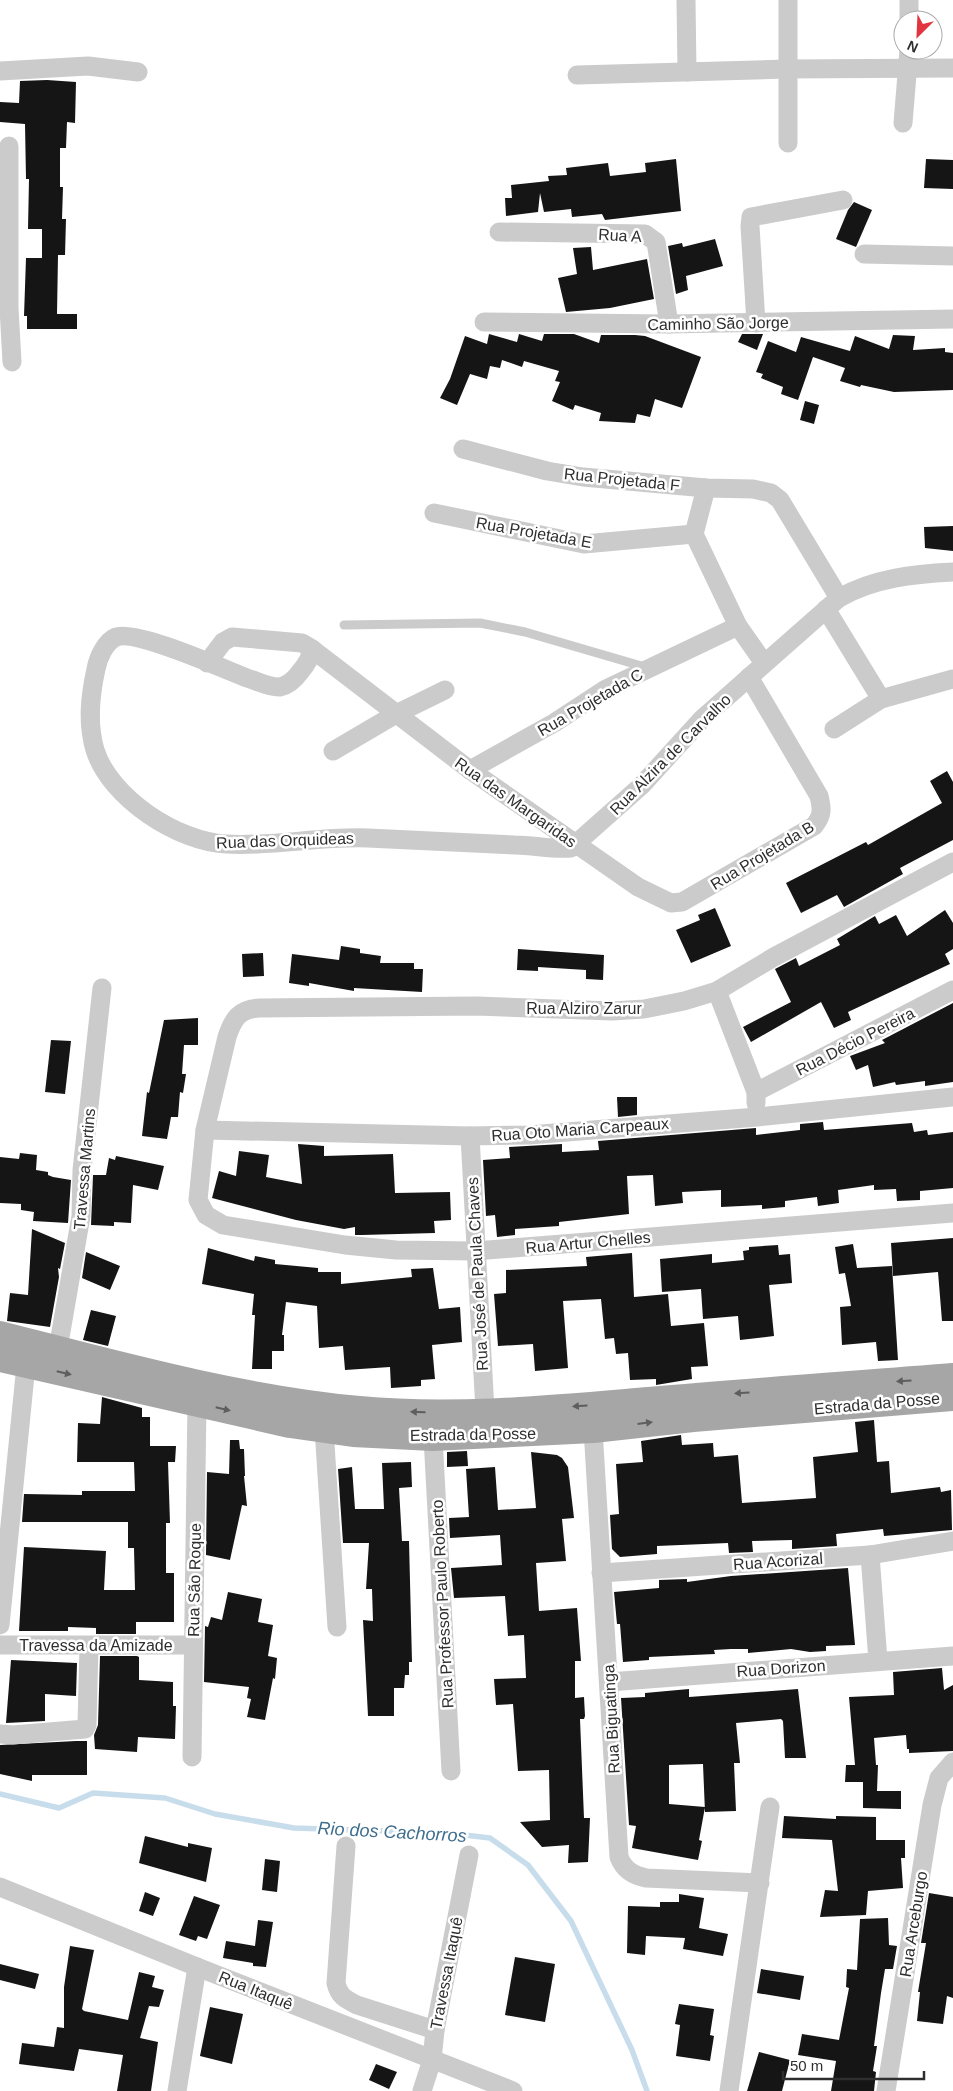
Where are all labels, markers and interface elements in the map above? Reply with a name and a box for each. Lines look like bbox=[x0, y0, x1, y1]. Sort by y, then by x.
north arrow bbox=[893, 10, 943, 60]
text: N bbox=[905, 38, 921, 56]
street label: Rua A bbox=[598, 226, 643, 245]
street label: Caminho São Jorge bbox=[647, 314, 789, 333]
street label: Rua Projetada F bbox=[563, 465, 681, 494]
street label: Rua Projetada E bbox=[475, 514, 593, 551]
street label: Rua Projetada C bbox=[535, 665, 646, 739]
street label: Rua Alzira de Carvalho bbox=[606, 690, 734, 818]
street label: Rua das Margaridas bbox=[452, 754, 580, 851]
street label: Rua Projetada B bbox=[708, 818, 817, 893]
street label: Rua das Orquideas bbox=[216, 830, 354, 851]
street label: Rua Alziro Zarur bbox=[526, 1000, 642, 1017]
street label: Rua Décio Pereira bbox=[793, 1004, 917, 1079]
street label: Travessa Martins bbox=[71, 1107, 98, 1231]
street label: Rua Oto Maria Carpeaux bbox=[491, 1115, 669, 1144]
street label: Rua José de Paula Chaves bbox=[464, 1177, 491, 1371]
street label: Rua Artur Chelles bbox=[525, 1229, 651, 1256]
one-way arrow bbox=[57, 1369, 72, 1377]
one-way arrow bbox=[896, 1377, 912, 1385]
one-way arrow bbox=[734, 1390, 750, 1398]
street label: Estrada da Posse bbox=[813, 1390, 941, 1417]
one-way arrow bbox=[572, 1403, 588, 1411]
one-way arrow bbox=[216, 1405, 231, 1413]
one-way arrow bbox=[410, 1408, 426, 1416]
one-way arrow bbox=[637, 1419, 653, 1427]
street label: Estrada da Posse bbox=[410, 1425, 536, 1444]
street label: Rua Professor Paulo Roberto bbox=[429, 1499, 456, 1709]
street label: Rua São Roque bbox=[185, 1523, 204, 1637]
street label: Rua Acorizal bbox=[733, 1550, 823, 1573]
street label: Travessa da Amizade bbox=[19, 1637, 173, 1654]
street label: Rua Dorizon bbox=[736, 1657, 826, 1680]
street label: Rua Biguatinga bbox=[600, 1664, 623, 1774]
water label: Rio dos Cachorros bbox=[317, 1818, 467, 1846]
street label: Rua Arceburgo bbox=[897, 1870, 930, 1978]
street label: Travessa Itaquê bbox=[427, 1915, 466, 2031]
street label: Rua Itaquê bbox=[216, 1968, 295, 2013]
scale bar bbox=[783, 2048, 924, 2080]
text: 50 m bbox=[790, 2057, 823, 2074]

